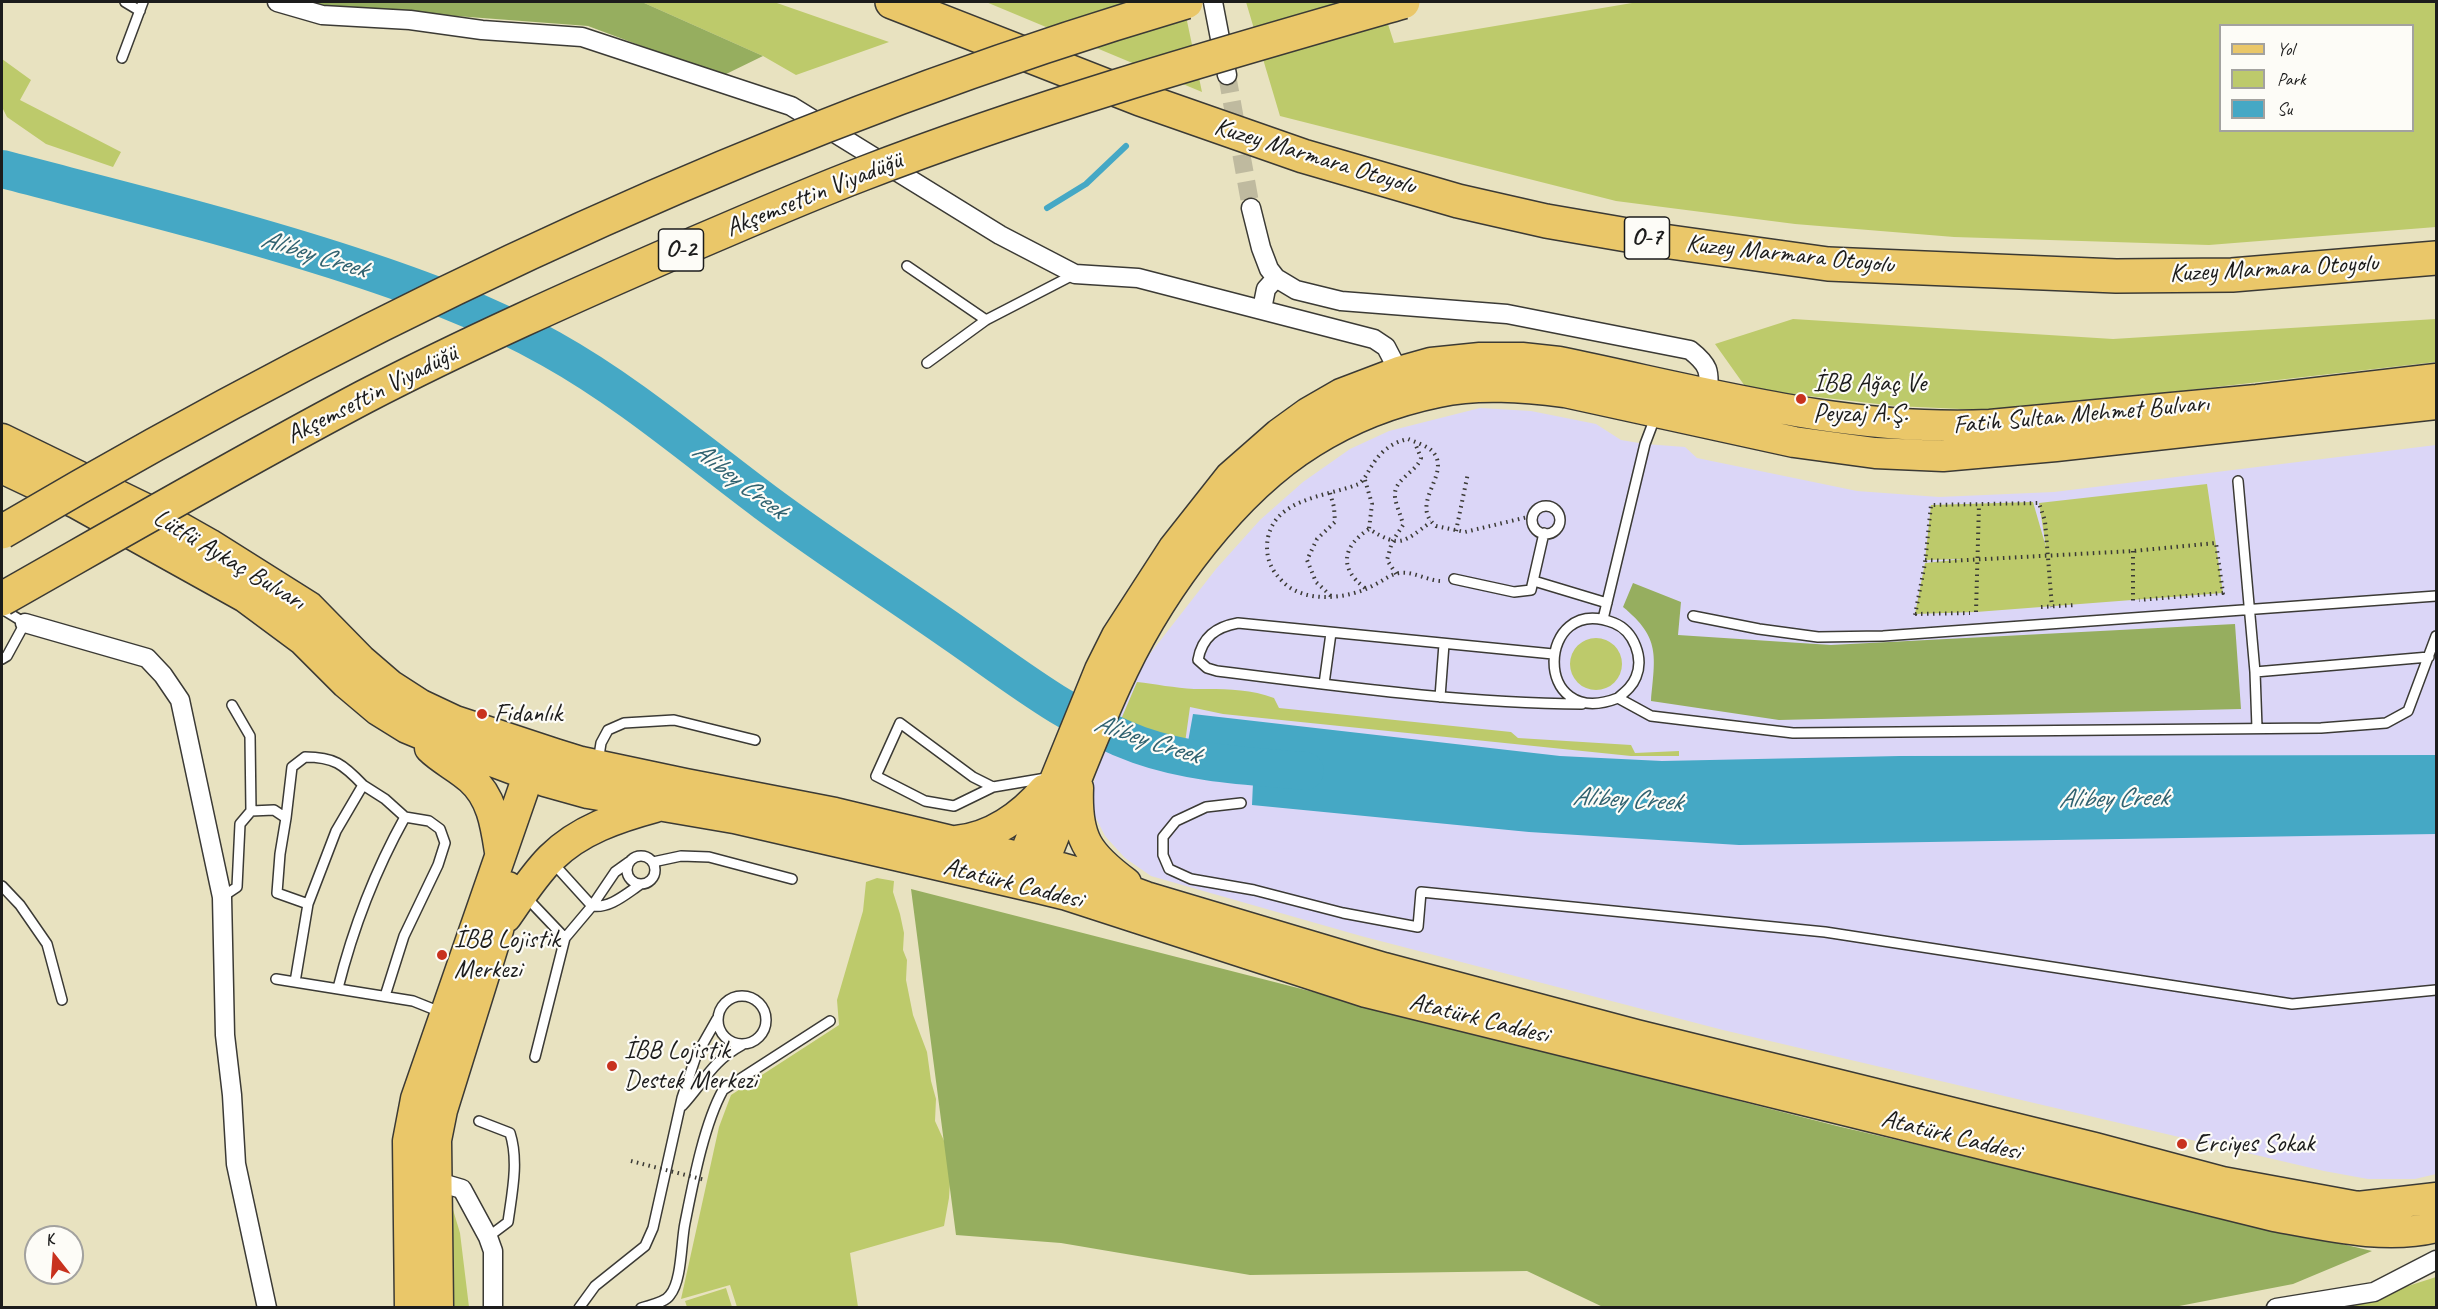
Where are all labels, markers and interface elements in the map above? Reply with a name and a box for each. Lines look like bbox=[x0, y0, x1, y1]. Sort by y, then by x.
legend bbox=[2219, 24, 2414, 132]
text: Yol bbox=[2277, 38, 2294, 60]
text: Park bbox=[2277, 68, 2306, 90]
text: Su bbox=[2277, 98, 2292, 120]
street label: Kuzey Marmara Otoyolu bbox=[1211, 112, 1419, 202]
street label: Akşemsettin Viyadüğü bbox=[721, 145, 907, 245]
road number: O-7 bbox=[1624, 217, 1670, 259]
water label: Alibey Creek bbox=[257, 224, 371, 286]
road number: O-2 bbox=[658, 229, 704, 271]
street label: Kuzey Marmara Otoyolu bbox=[1684, 229, 1896, 281]
street label: Kuzey Marmara Otoyolu bbox=[2169, 248, 2379, 290]
street label: Akşemsettin Viyadüğü bbox=[281, 339, 463, 451]
place label: İBB Ağaç Ve Peyzaj A.Ş. bbox=[1813, 368, 1926, 430]
street label: Fatih Sultan Mehmet Bulvarı bbox=[1952, 388, 2210, 442]
marker: İBB Ağaç Ve Peyzaj A.Ş. bbox=[1794, 392, 1808, 406]
water label: Alibey Creek bbox=[686, 435, 792, 527]
street label: Lütfü Aykaç Bulvarı bbox=[147, 502, 311, 618]
place label: Fidanlık bbox=[494, 698, 562, 730]
marker: Fidanlık bbox=[475, 707, 489, 721]
water label: Alibey Creek bbox=[1090, 708, 1204, 772]
water label: Alibey Creek bbox=[1572, 781, 1682, 819]
water label: Alibey Creek bbox=[2058, 782, 2168, 816]
street label: Atatürk Caddesi bbox=[940, 852, 1086, 916]
place label: İBB Lojistik Merkezi bbox=[454, 924, 560, 986]
marker: İBB Lojistik Merkezi bbox=[435, 948, 449, 962]
street label: Atatürk Caddesi bbox=[1406, 987, 1552, 1051]
place label: İBB Lojistik Destek Merkezi bbox=[624, 1035, 757, 1096]
marker: İBB Lojistik Destek Merkezi bbox=[605, 1059, 619, 1073]
street label: Atatürk Caddesi bbox=[1878, 1104, 2024, 1168]
place label: Erciyes Sokak bbox=[2194, 1128, 2315, 1160]
marker: Erciyes Sokak bbox=[2175, 1137, 2189, 1151]
north arrow bbox=[24, 1225, 84, 1285]
text: K bbox=[42, 1229, 56, 1250]

